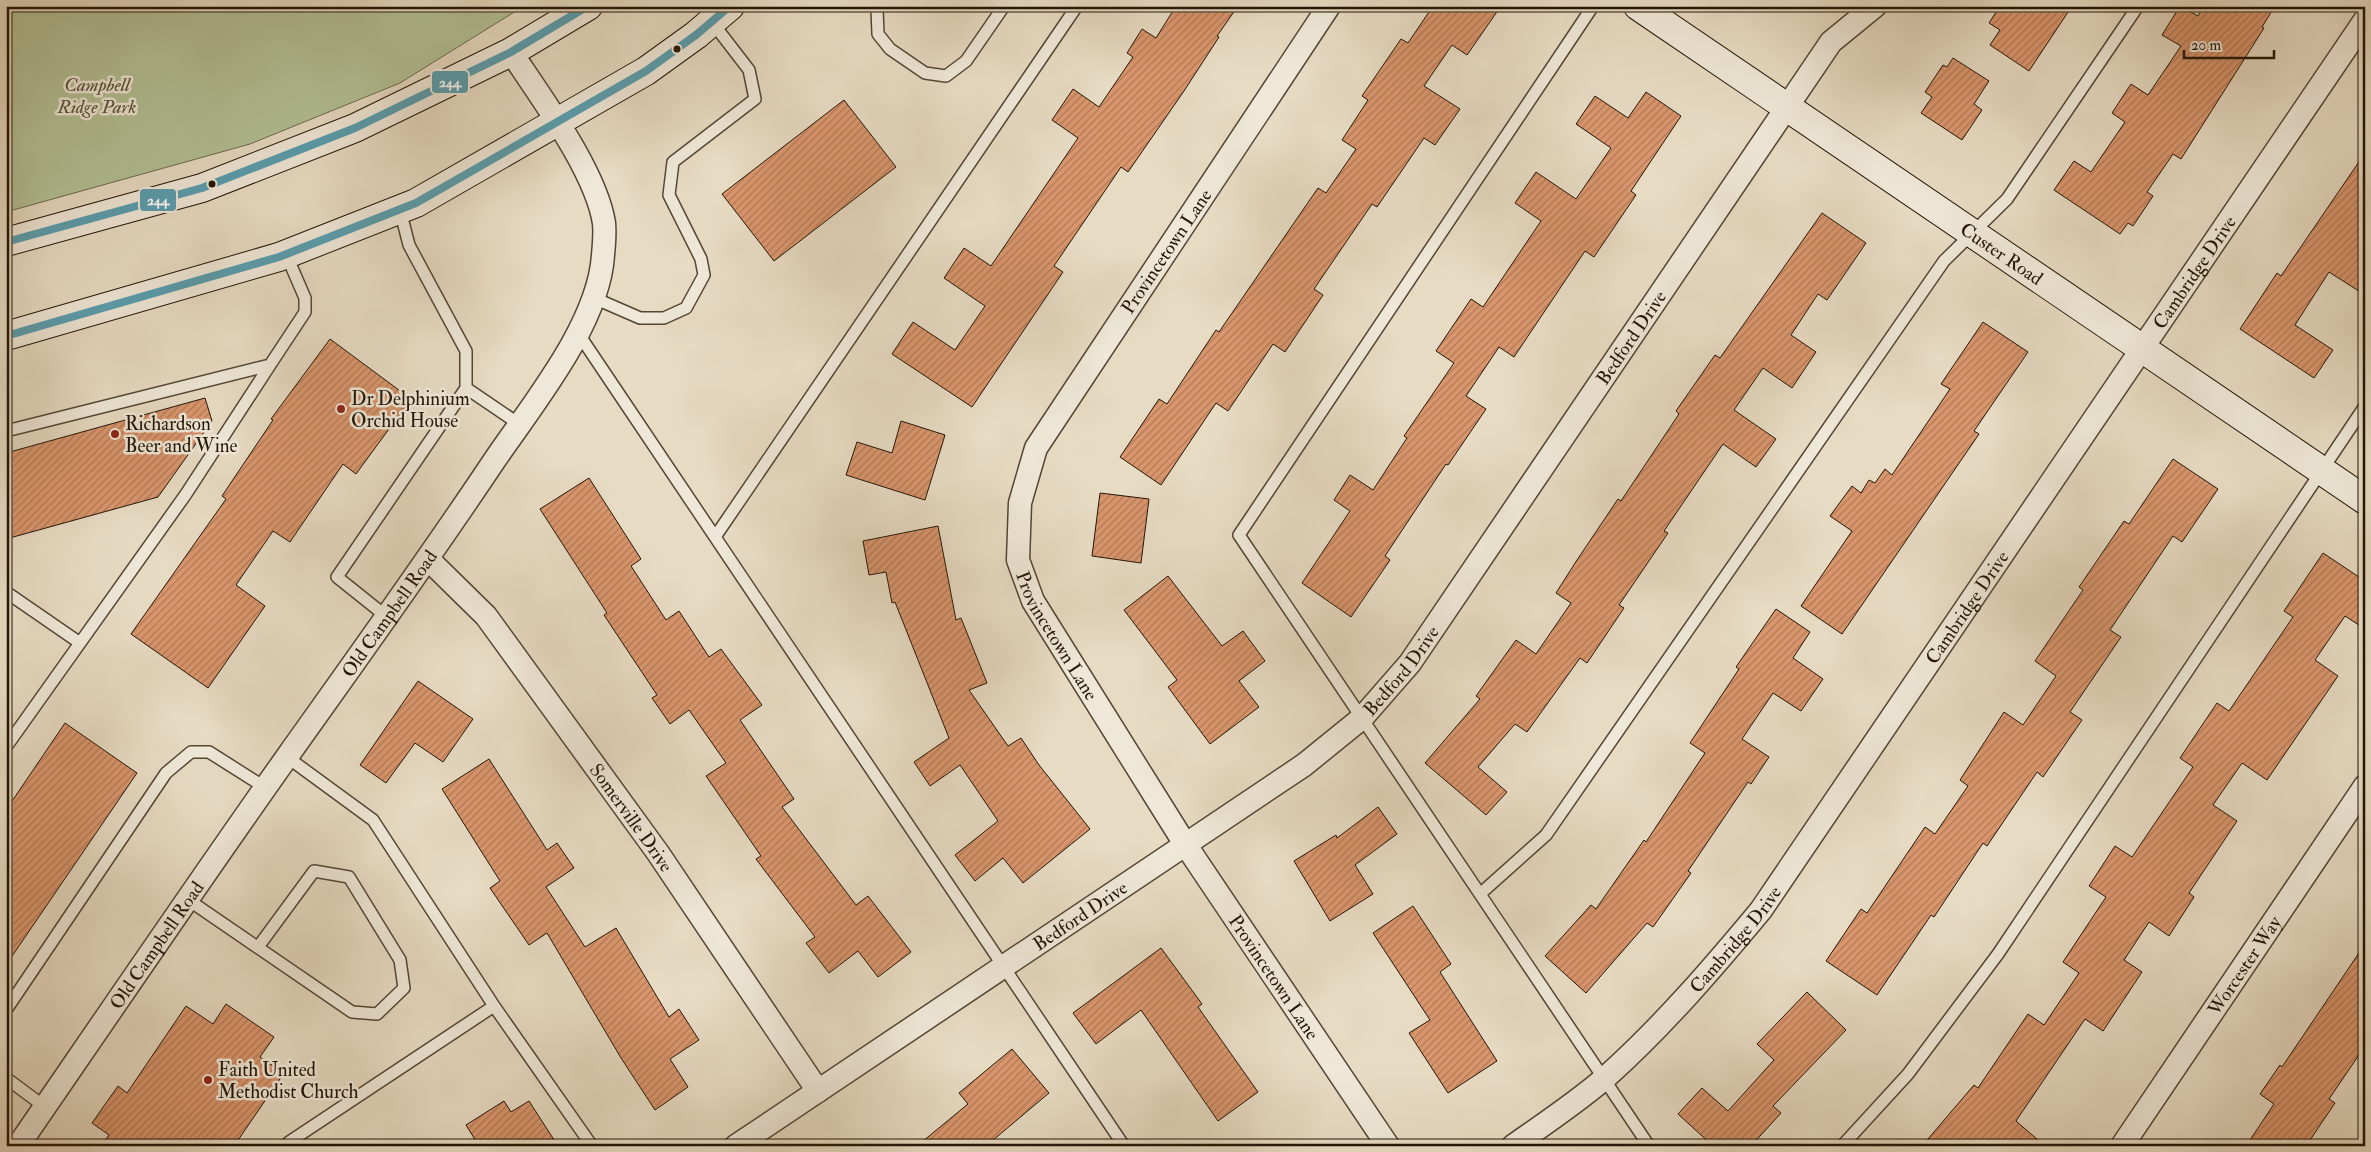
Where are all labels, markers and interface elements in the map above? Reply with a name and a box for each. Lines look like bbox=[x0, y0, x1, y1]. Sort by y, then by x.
scale bar bbox=[2184, 28, 2274, 60]
text: 20 m bbox=[2191, 36, 2221, 55]
unlabelled marker bbox=[672, 44, 682, 54]
line badge: 244 bbox=[431, 70, 469, 94]
park label: Campbell Ridge Park bbox=[57, 73, 137, 119]
text: 244 bbox=[439, 74, 463, 91]
unlabelled marker bbox=[207, 179, 217, 189]
street label: Provincetown Lane bbox=[1116, 184, 1217, 319]
line badge: 244 bbox=[139, 188, 177, 212]
text: 244 bbox=[147, 192, 171, 209]
street label: Cambridge Drive bbox=[2148, 211, 2242, 334]
street label: Custer Road bbox=[1955, 217, 2048, 291]
street label: Bedford Drive bbox=[1591, 286, 1672, 390]
place label: Dr Delphinium Orchid House bbox=[351, 387, 470, 433]
marker: Dr Delphinium Orchid House bbox=[335, 403, 347, 415]
place label: Richardson Beer and Wine bbox=[125, 412, 238, 458]
marker: Richardson Beer and Wine bbox=[109, 428, 121, 440]
street label: Old Campbell Road bbox=[336, 545, 443, 682]
street label: Cambridge Drive bbox=[1920, 546, 2014, 669]
street label: Provincetown Lane bbox=[1010, 568, 1103, 705]
street label: Bedford Drive bbox=[1358, 621, 1445, 721]
street label: Somerville Drive bbox=[584, 759, 678, 877]
street label: Old Campbell Road bbox=[104, 876, 210, 1014]
street label: Bedford Drive bbox=[1028, 876, 1132, 956]
street label: Cambridge Drive bbox=[1685, 881, 1787, 998]
street label: Provincetown Lane bbox=[1223, 910, 1324, 1045]
street label: Worcester Way bbox=[2202, 911, 2287, 1021]
place label: Faith United Methodist Church bbox=[218, 1058, 359, 1104]
marker: Faith United Methodist Church bbox=[202, 1074, 214, 1086]

